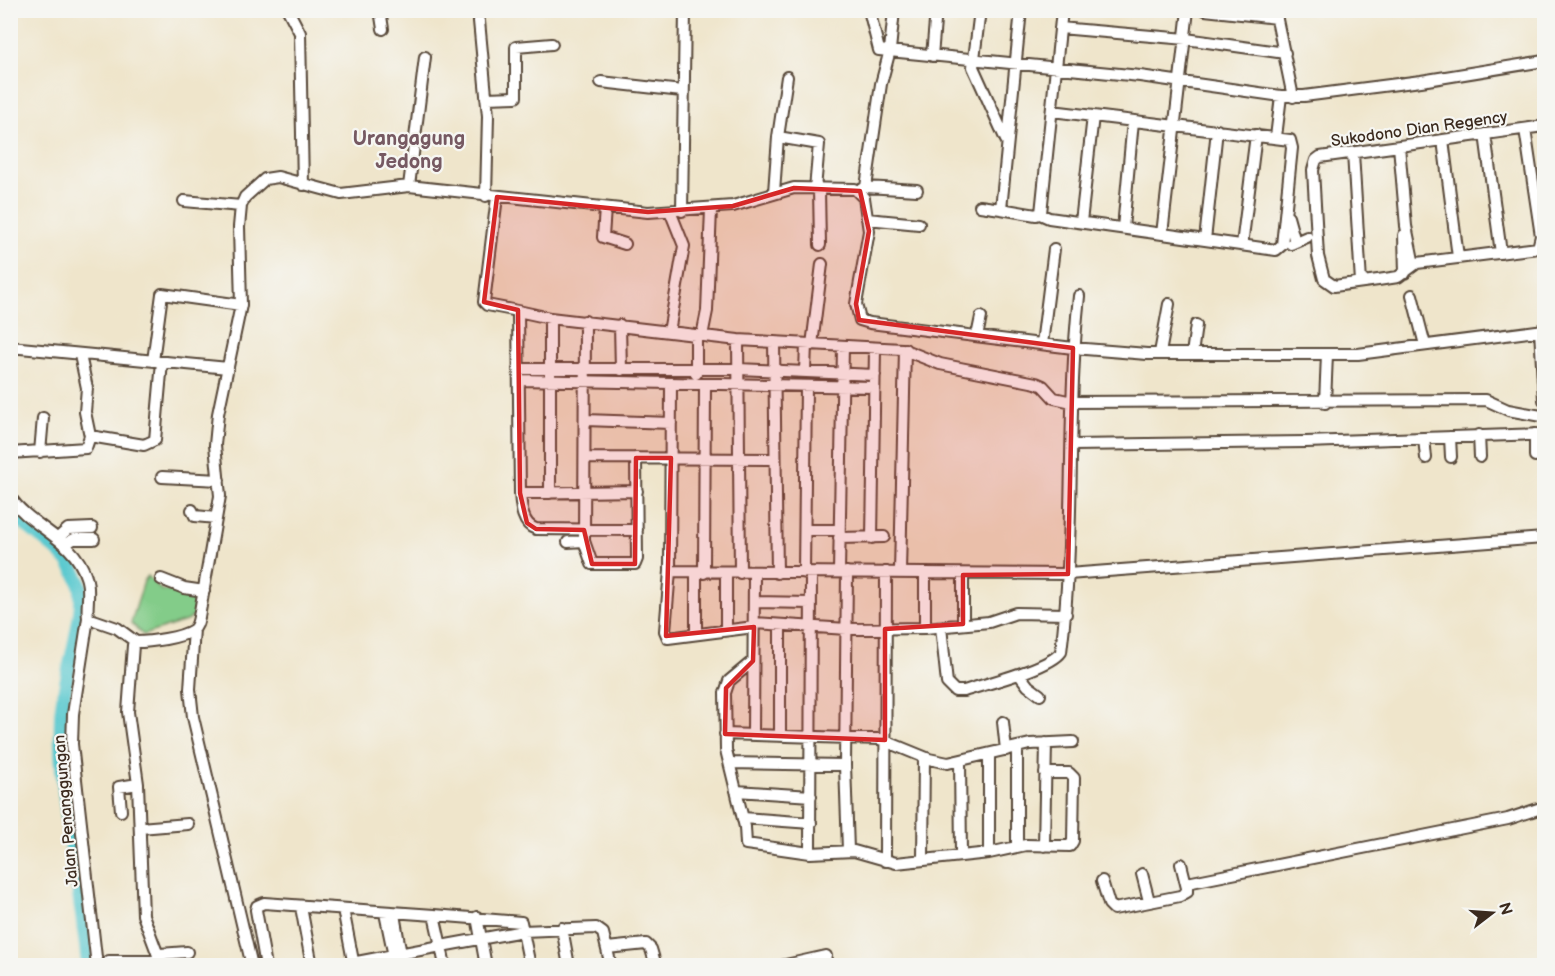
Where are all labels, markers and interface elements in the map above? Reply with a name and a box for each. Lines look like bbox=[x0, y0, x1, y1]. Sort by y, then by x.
street label: Sukodono Dian Regency bbox=[1330, 108, 1509, 151]
district label: Urangagung Jedong bbox=[353, 127, 465, 174]
street label: Jalan Penanggungan bbox=[50, 734, 83, 888]
north arrow bbox=[1462, 883, 1522, 943]
text: N bbox=[1494, 901, 1516, 918]

